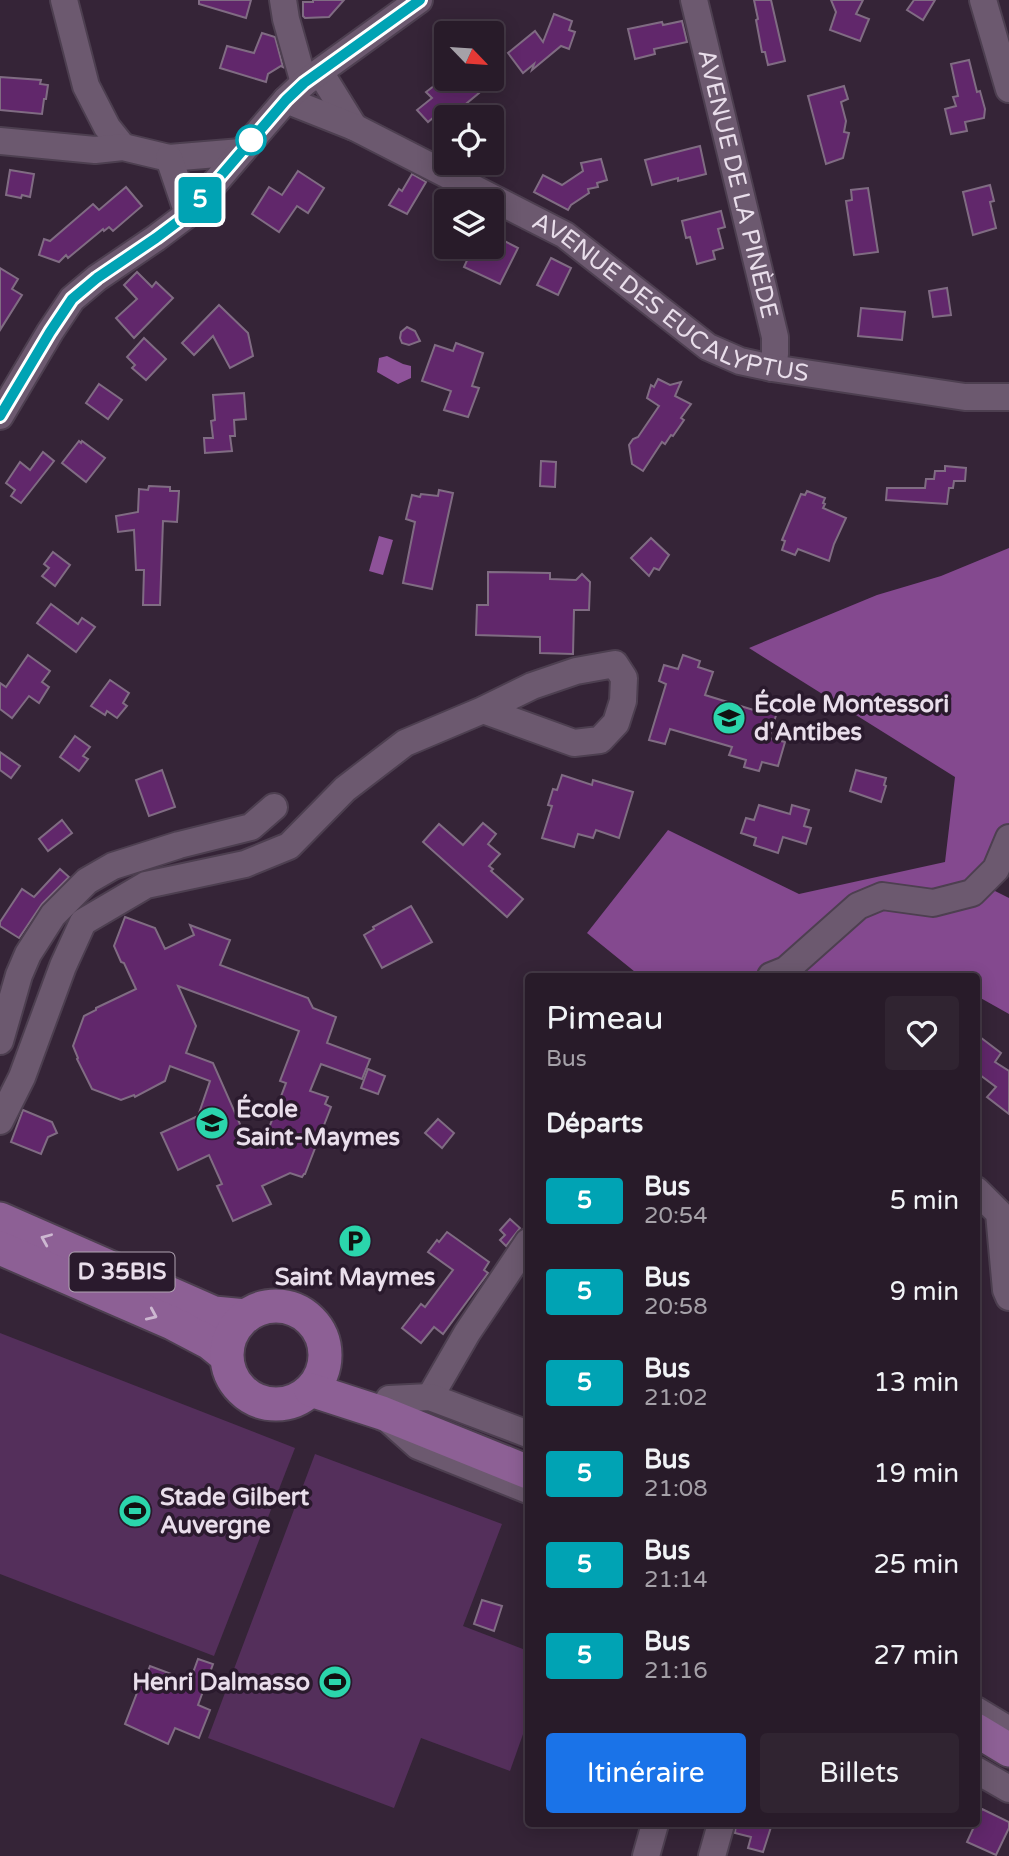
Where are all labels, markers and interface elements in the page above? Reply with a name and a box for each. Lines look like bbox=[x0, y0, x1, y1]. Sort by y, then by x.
north arrow bbox=[434, 21, 504, 91]
map controls bbox=[434, 21, 504, 259]
street label: AVENUE DE LA PINÈDE bbox=[692, 46, 785, 321]
button: locate bbox=[434, 105, 504, 175]
unlabelled marker bbox=[236, 125, 266, 155]
line badge: 5 bbox=[177, 177, 223, 223]
text: 5 bbox=[192, 185, 208, 214]
button: layers bbox=[434, 189, 504, 259]
street label: AVENUE DES EUCALYPTUS bbox=[527, 206, 811, 388]
place label: École Montessori d'Antibes bbox=[754, 689, 949, 747]
school or university icon: École Montessori d'Antibes bbox=[710, 699, 748, 737]
button: heart bbox=[885, 996, 959, 1070]
text: Pimeau bbox=[546, 999, 664, 1038]
text: Bus bbox=[546, 1045, 587, 1073]
place label: École Saint-Maymes bbox=[236, 1094, 400, 1152]
school or university icon: École Saint-Maymes bbox=[193, 1104, 231, 1142]
text: Départs bbox=[546, 1108, 643, 1139]
text: Bus bbox=[644, 1171, 690, 1202]
text: 5 min bbox=[890, 1185, 959, 1216]
text: 5 bbox=[577, 1186, 592, 1215]
text: 20:54 bbox=[644, 1202, 708, 1230]
parking icon: Saint Maymes bbox=[336, 1222, 374, 1260]
one-way arrow bbox=[41, 1233, 54, 1247]
road number: D 35BIS bbox=[69, 1252, 174, 1292]
text: Bus bbox=[644, 1262, 690, 1293]
place label: Saint Maymes bbox=[275, 1263, 435, 1292]
text: 9 min bbox=[890, 1276, 959, 1307]
text: 5 bbox=[577, 1277, 592, 1306]
text: 20:58 bbox=[644, 1293, 708, 1321]
one-way arrow bbox=[145, 1307, 157, 1321]
text: Bus bbox=[644, 1353, 690, 1384]
text: 13 min bbox=[873, 1367, 959, 1398]
text: 5 bbox=[577, 1368, 592, 1397]
text: 21:02 bbox=[644, 1384, 708, 1412]
text: Bus bbox=[644, 1444, 690, 1475]
text: 19 min bbox=[873, 1458, 959, 1489]
text: 5 bbox=[577, 1459, 592, 1488]
text: 21:08 bbox=[644, 1475, 708, 1503]
place label: Stade Gilbert Auvergne bbox=[160, 1483, 310, 1540]
sports icon: Stade Gilbert Auvergne bbox=[116, 1492, 154, 1530]
text: Bus bbox=[644, 1535, 690, 1566]
text: 25 min bbox=[873, 1549, 959, 1580]
text: 5 bbox=[577, 1550, 592, 1579]
text: 21:14 bbox=[644, 1566, 708, 1594]
text: Bus bbox=[644, 1626, 690, 1657]
text: 27 min bbox=[873, 1640, 959, 1671]
text: 5 bbox=[577, 1641, 592, 1670]
text: 21:16 bbox=[644, 1657, 708, 1685]
sports icon: Henri Dalmasso bbox=[316, 1663, 354, 1701]
place label: Henri Dalmasso bbox=[132, 1668, 310, 1697]
button: Itinéraire bbox=[546, 1733, 746, 1813]
button: Billets bbox=[760, 1733, 959, 1813]

